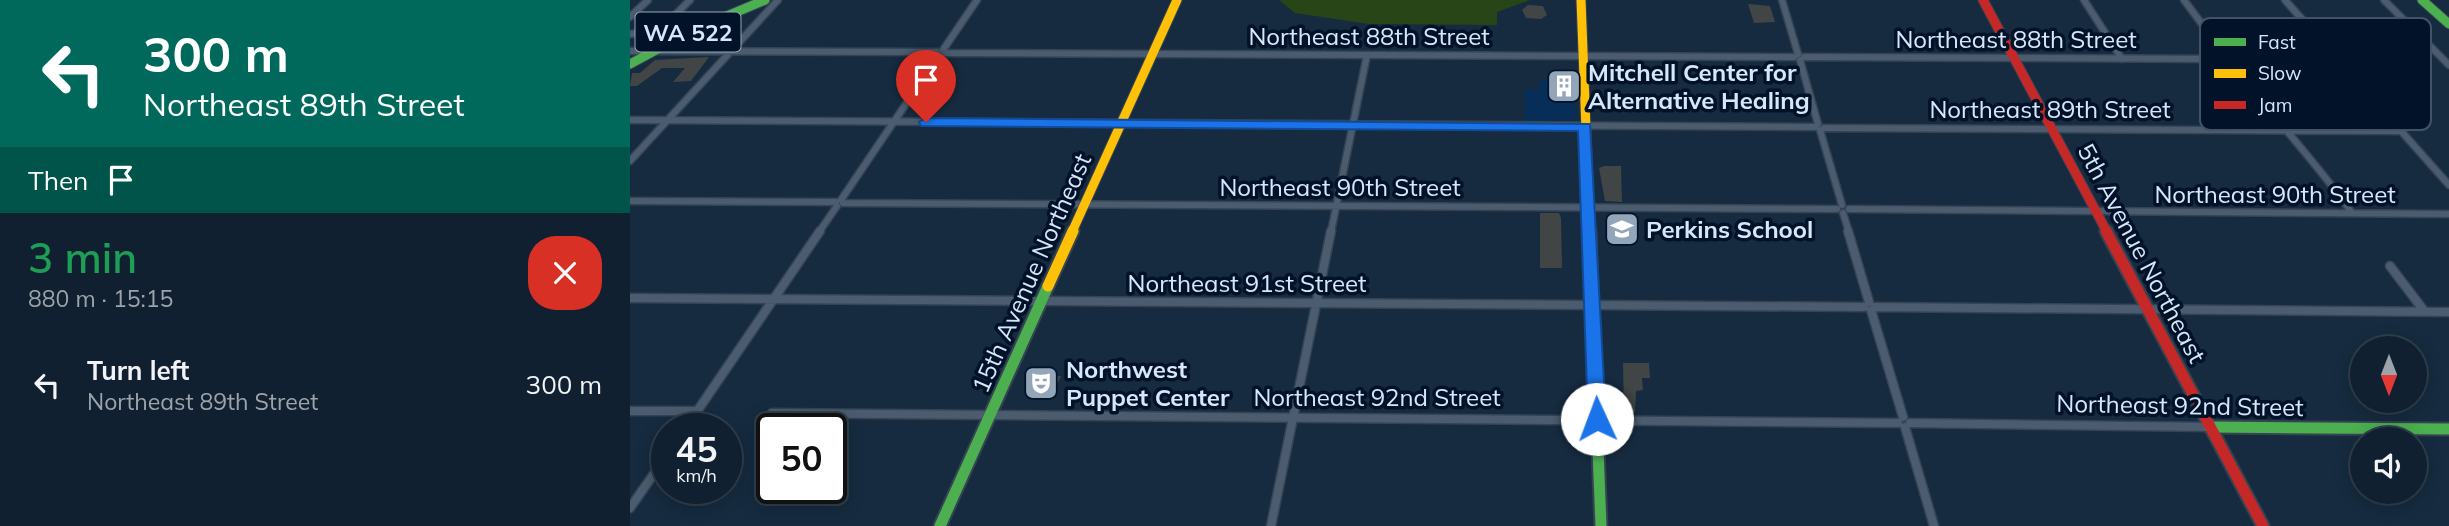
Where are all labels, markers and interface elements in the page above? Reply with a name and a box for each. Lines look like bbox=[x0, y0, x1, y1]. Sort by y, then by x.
road number: WA 522 bbox=[636, 12, 740, 52]
legend bbox=[2200, 18, 2431, 130]
street label: Northeast 88th Street bbox=[1248, 21, 1490, 51]
text: 300 m bbox=[143, 23, 289, 84]
street label: Northeast 88th Street bbox=[1895, 24, 2137, 54]
icon: left bbox=[28, 28, 119, 119]
text: Fast bbox=[2258, 30, 2296, 54]
pin bbox=[896, 50, 956, 122]
place label: Mitchell Center for Alternative Healing bbox=[1588, 57, 1810, 115]
icon: arrive bbox=[907, 61, 945, 99]
text: Slow bbox=[2258, 61, 2302, 85]
building icon: Mitchell Center for Alternative Healing bbox=[1545, 67, 1583, 105]
text: Northeast 89th Street bbox=[143, 84, 465, 124]
text: Jam bbox=[2258, 93, 2292, 117]
street label: Northeast 89th Street bbox=[1929, 94, 2171, 124]
street label: 5th Avenue Northeast bbox=[2071, 138, 2213, 368]
street label: 15th Avenue Northeast bbox=[965, 149, 1097, 397]
icon: arrive bbox=[102, 161, 140, 199]
text: Then bbox=[28, 164, 88, 197]
street label: Northeast 90th Street bbox=[1219, 172, 1461, 202]
street label: Northeast 90th Street bbox=[2154, 179, 2396, 209]
school or university icon: Perkins School bbox=[1603, 210, 1641, 248]
place label: Perkins School bbox=[1646, 214, 1813, 244]
text: 3 min bbox=[28, 231, 137, 284]
button: close bbox=[528, 236, 602, 310]
street label: Northeast 91st Street bbox=[1128, 268, 1366, 298]
text: 880 m · 15:15 bbox=[28, 284, 173, 313]
north arrow bbox=[2350, 336, 2427, 413]
map controls bbox=[2350, 336, 2427, 504]
text: Turn left bbox=[87, 354, 189, 387]
place label: Northwest Puppet Center bbox=[1066, 354, 1230, 412]
theatre icon: Northwest Puppet Center bbox=[1022, 364, 1060, 402]
icon: left bbox=[28, 366, 66, 404]
text: 300 m bbox=[526, 368, 602, 401]
street label: Northeast 92nd Street bbox=[1253, 382, 1501, 412]
position arrow bbox=[1560, 382, 1634, 456]
text: Northeast 89th Street bbox=[87, 387, 318, 416]
street label: Northeast 92nd Street bbox=[2056, 388, 2304, 422]
speed limit sign: 50 bbox=[756, 413, 847, 504]
text: 45 bbox=[675, 427, 718, 471]
button: sound bbox=[2350, 427, 2427, 504]
text: km/h bbox=[676, 464, 717, 487]

